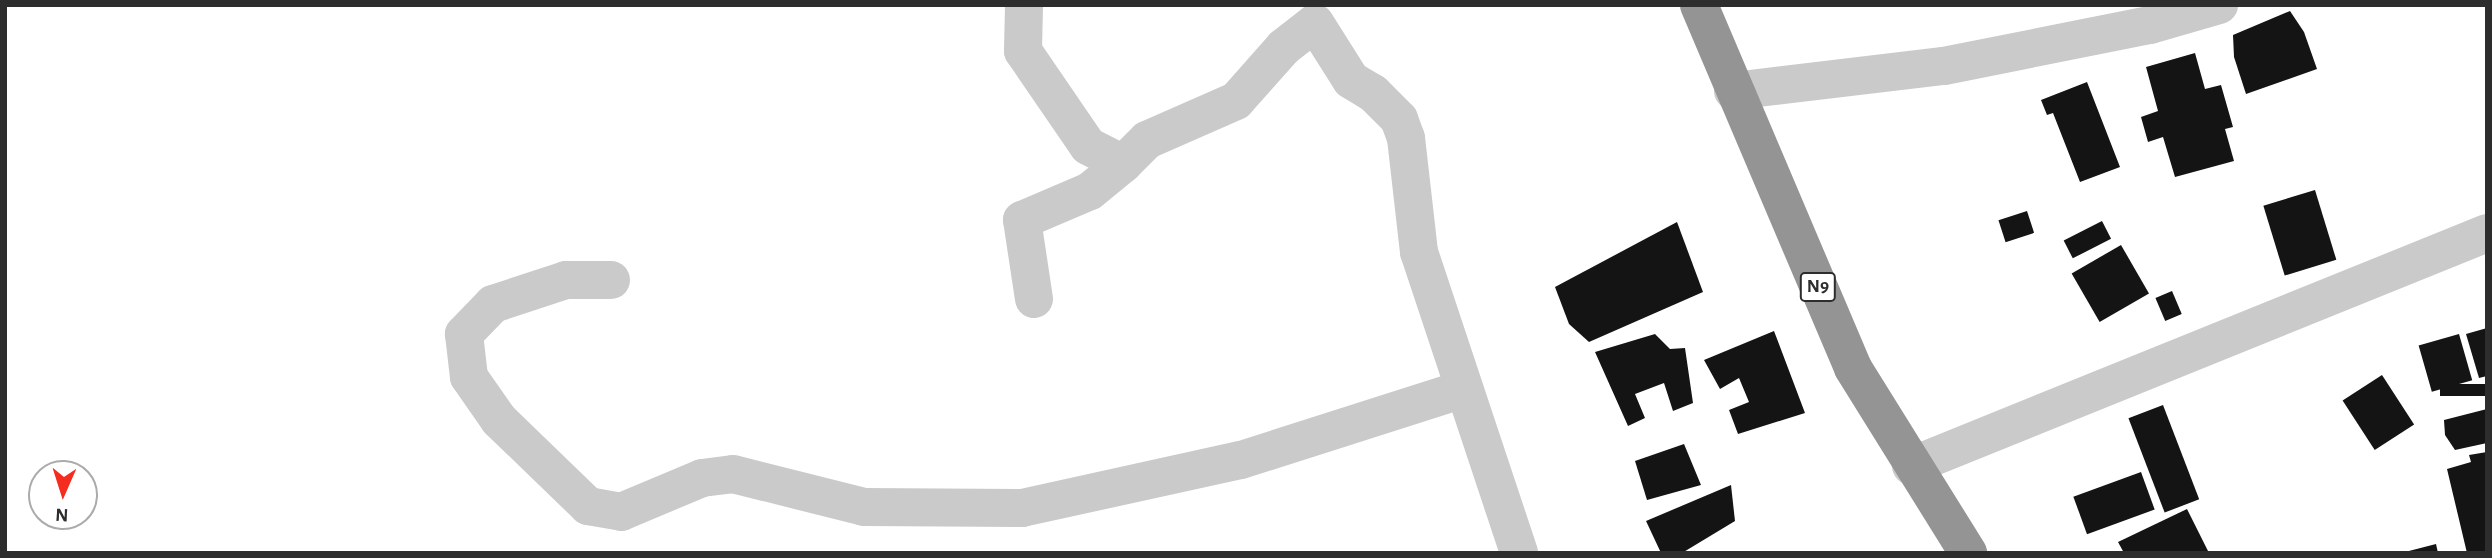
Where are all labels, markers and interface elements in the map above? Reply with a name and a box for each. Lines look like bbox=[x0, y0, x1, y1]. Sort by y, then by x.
road number: N9 bbox=[1799, 272, 1837, 302]
north arrow bbox=[28, 460, 98, 530]
text: N bbox=[55, 505, 69, 524]

